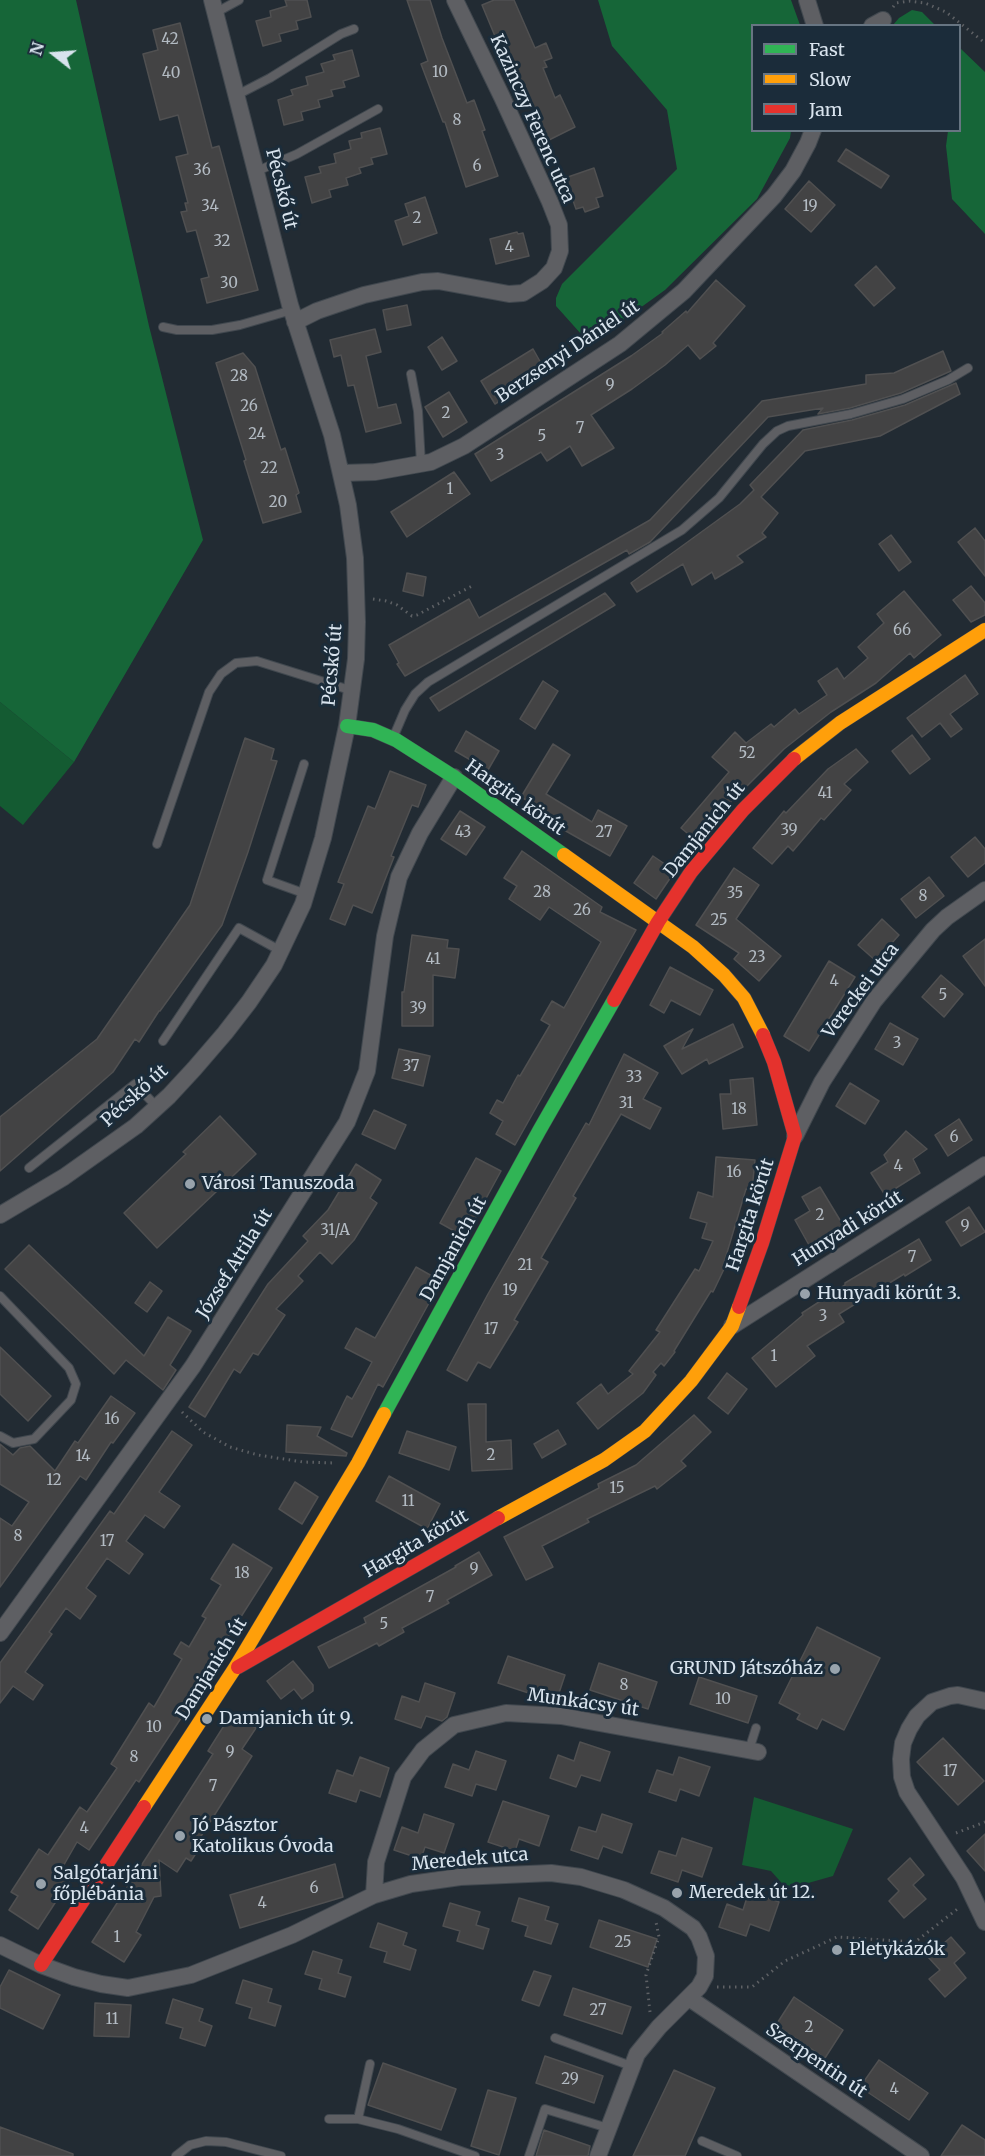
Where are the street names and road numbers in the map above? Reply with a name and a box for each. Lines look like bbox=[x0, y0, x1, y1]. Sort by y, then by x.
street label: Kazinczy Ferenc utca bbox=[485, 31, 579, 207]
street label: Pécskő út bbox=[261, 146, 301, 232]
street label: Berzsenyi Dániel út bbox=[492, 296, 644, 408]
street label: Pécskő út bbox=[319, 623, 347, 707]
street label: Hargita körút bbox=[461, 756, 569, 840]
street label: Damjanich út bbox=[660, 778, 750, 882]
street label: Vereckei utca bbox=[818, 939, 904, 1043]
street label: Pécskő út bbox=[97, 1060, 173, 1132]
street label: Hargita körút bbox=[723, 1156, 779, 1274]
street label: Hunyadi körút bbox=[789, 1187, 907, 1271]
street label: Damjanich út bbox=[416, 1193, 492, 1305]
street label: József Attila út bbox=[192, 1205, 278, 1323]
street label: Hargita körút bbox=[360, 1505, 472, 1583]
street label: Damjanich út bbox=[172, 1614, 252, 1724]
street label: Munkácsy út bbox=[526, 1684, 640, 1722]
street label: Meredek utca bbox=[411, 1844, 529, 1876]
street label: Szerpentin út bbox=[761, 2019, 871, 2103]

